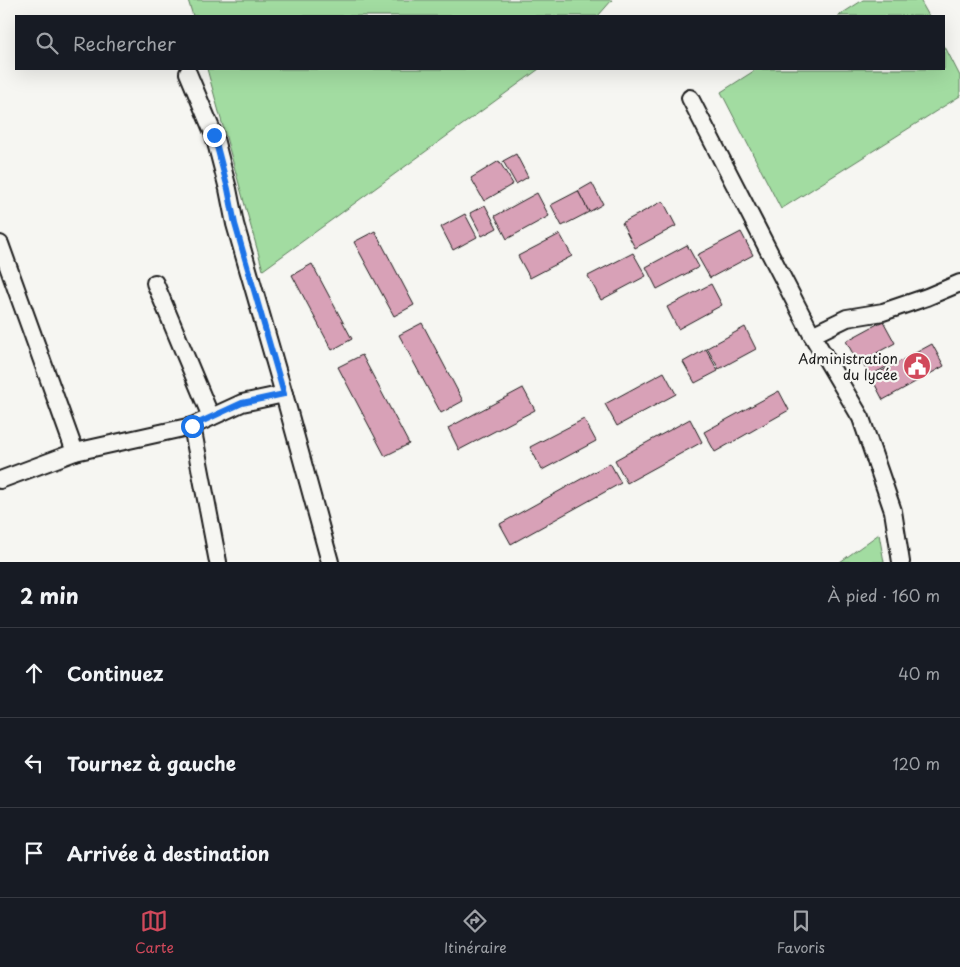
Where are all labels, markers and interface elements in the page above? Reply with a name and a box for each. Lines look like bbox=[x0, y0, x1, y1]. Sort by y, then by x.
search box bbox=[15, 15, 945, 70]
icon: search bbox=[33, 29, 61, 57]
text: Rechercher bbox=[73, 29, 176, 57]
route end bbox=[203, 124, 226, 147]
place label: Administration du lycée bbox=[798, 348, 898, 385]
public building icon: Administration du lycée bbox=[902, 351, 932, 381]
route start bbox=[181, 415, 204, 438]
text: 2 min bbox=[20, 579, 79, 611]
text: À pied · 160 m bbox=[828, 583, 940, 607]
icon: ahead bbox=[20, 659, 48, 687]
text: Continuez bbox=[67, 659, 164, 687]
text: 40 m bbox=[898, 661, 940, 685]
icon: left bbox=[20, 749, 48, 777]
text: Tournez à gauche bbox=[67, 749, 236, 777]
text: 120 m bbox=[893, 751, 940, 775]
icon: arrive bbox=[20, 839, 48, 867]
text: Arrivée à destination bbox=[67, 839, 270, 867]
tab: Carte bbox=[135, 907, 174, 958]
tab: Itinéraire bbox=[444, 907, 507, 958]
tab: Favoris bbox=[777, 907, 825, 958]

